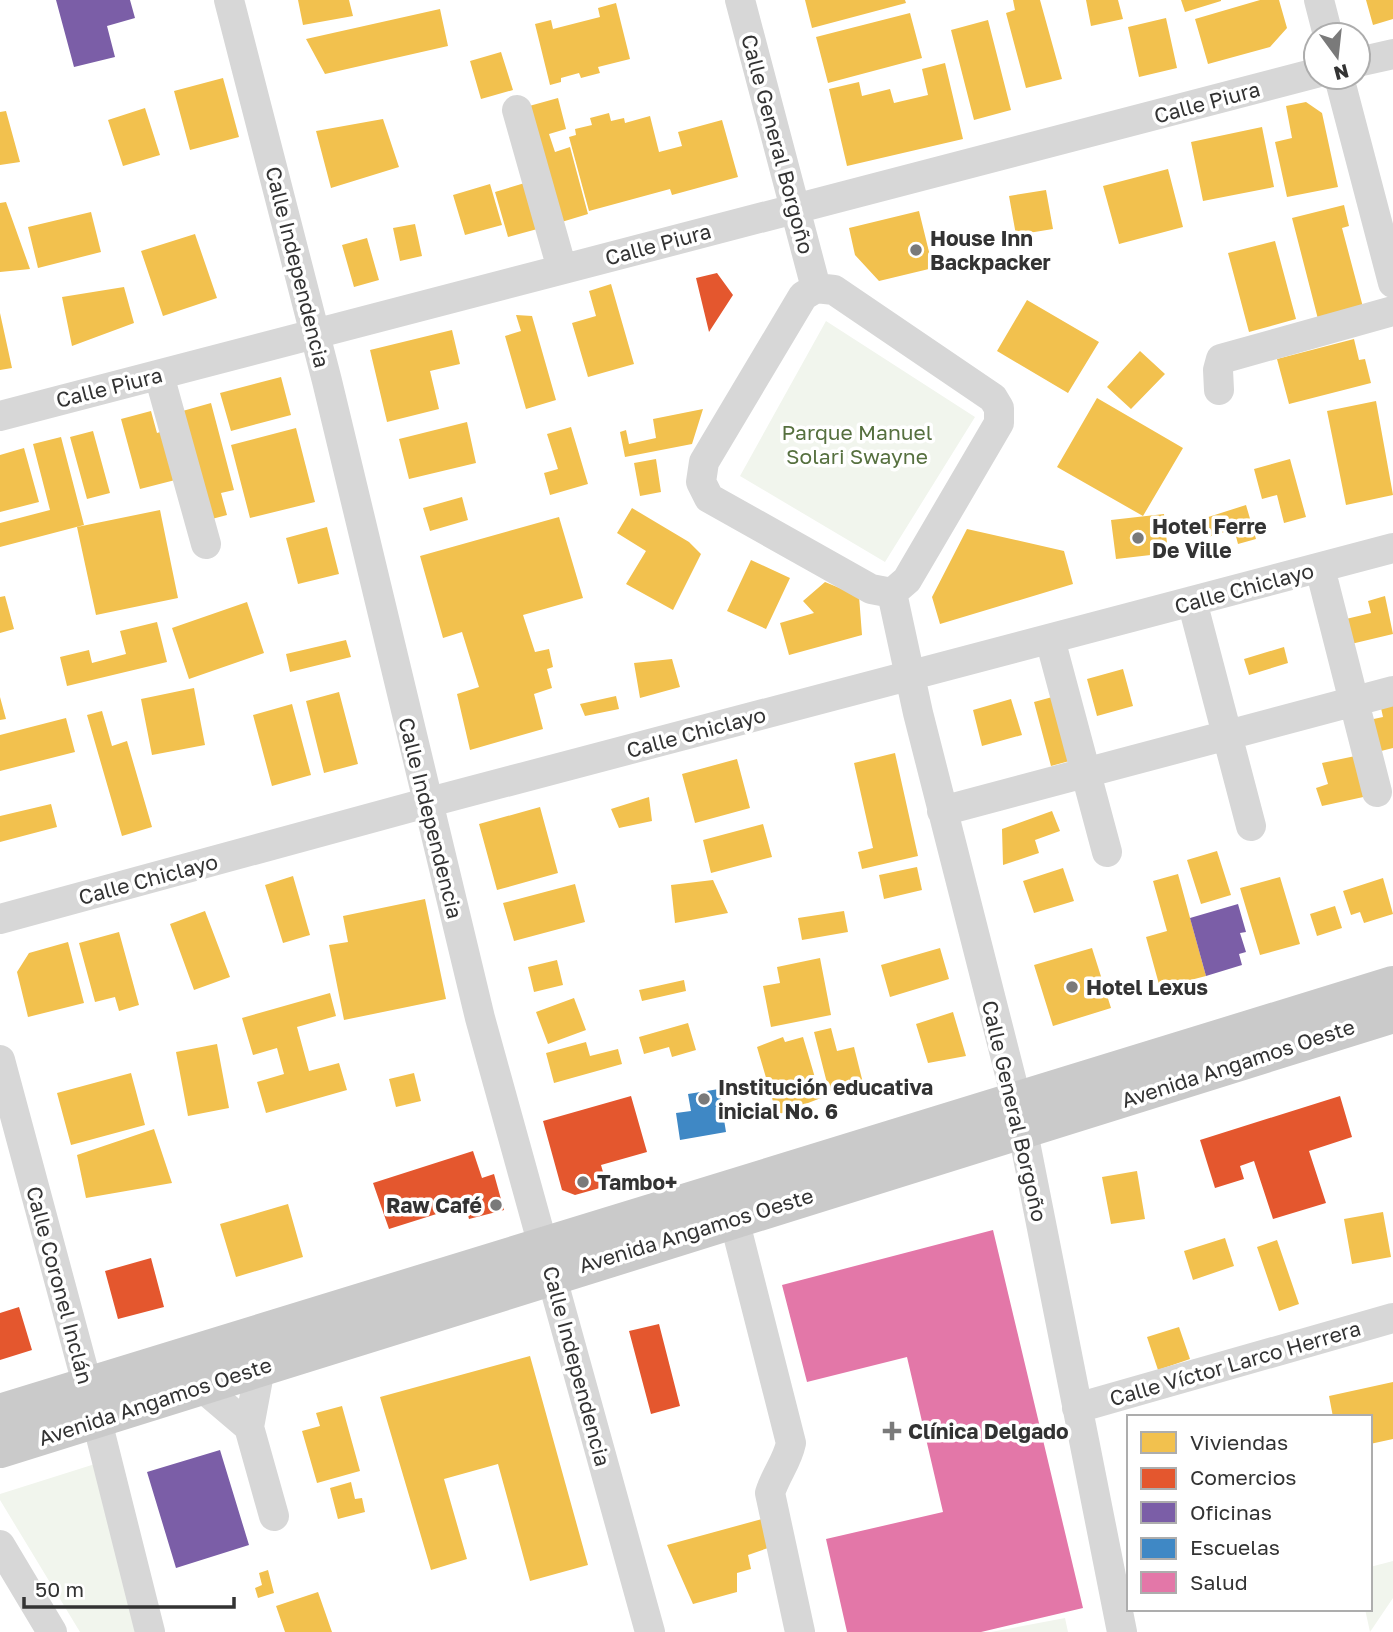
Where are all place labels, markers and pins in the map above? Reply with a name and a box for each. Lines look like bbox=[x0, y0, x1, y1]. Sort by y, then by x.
place label: House Inn Backpacker bbox=[930, 225, 1051, 275]
marker: House Inn Backpacker bbox=[908, 242, 924, 258]
place label: Hotel Ferre De Ville bbox=[1152, 513, 1267, 563]
marker: Hotel Ferre De Ville bbox=[1130, 530, 1146, 546]
place label: Hotel Lexus bbox=[1086, 974, 1208, 1000]
marker: Hotel Lexus bbox=[1064, 979, 1080, 995]
place label: Institución educativa inicial No. 6 bbox=[718, 1074, 933, 1124]
marker: Institución educativa inicial No. 6 bbox=[696, 1091, 712, 1107]
place label: Tambo+ bbox=[597, 1169, 677, 1195]
marker: Tambo+ bbox=[575, 1174, 591, 1190]
place label: Raw Café bbox=[386, 1192, 482, 1218]
marker: Raw Café bbox=[488, 1197, 504, 1213]
place label: Clínica Delgado bbox=[908, 1418, 1069, 1444]
marker: Clínica Delgado bbox=[882, 1421, 902, 1441]

